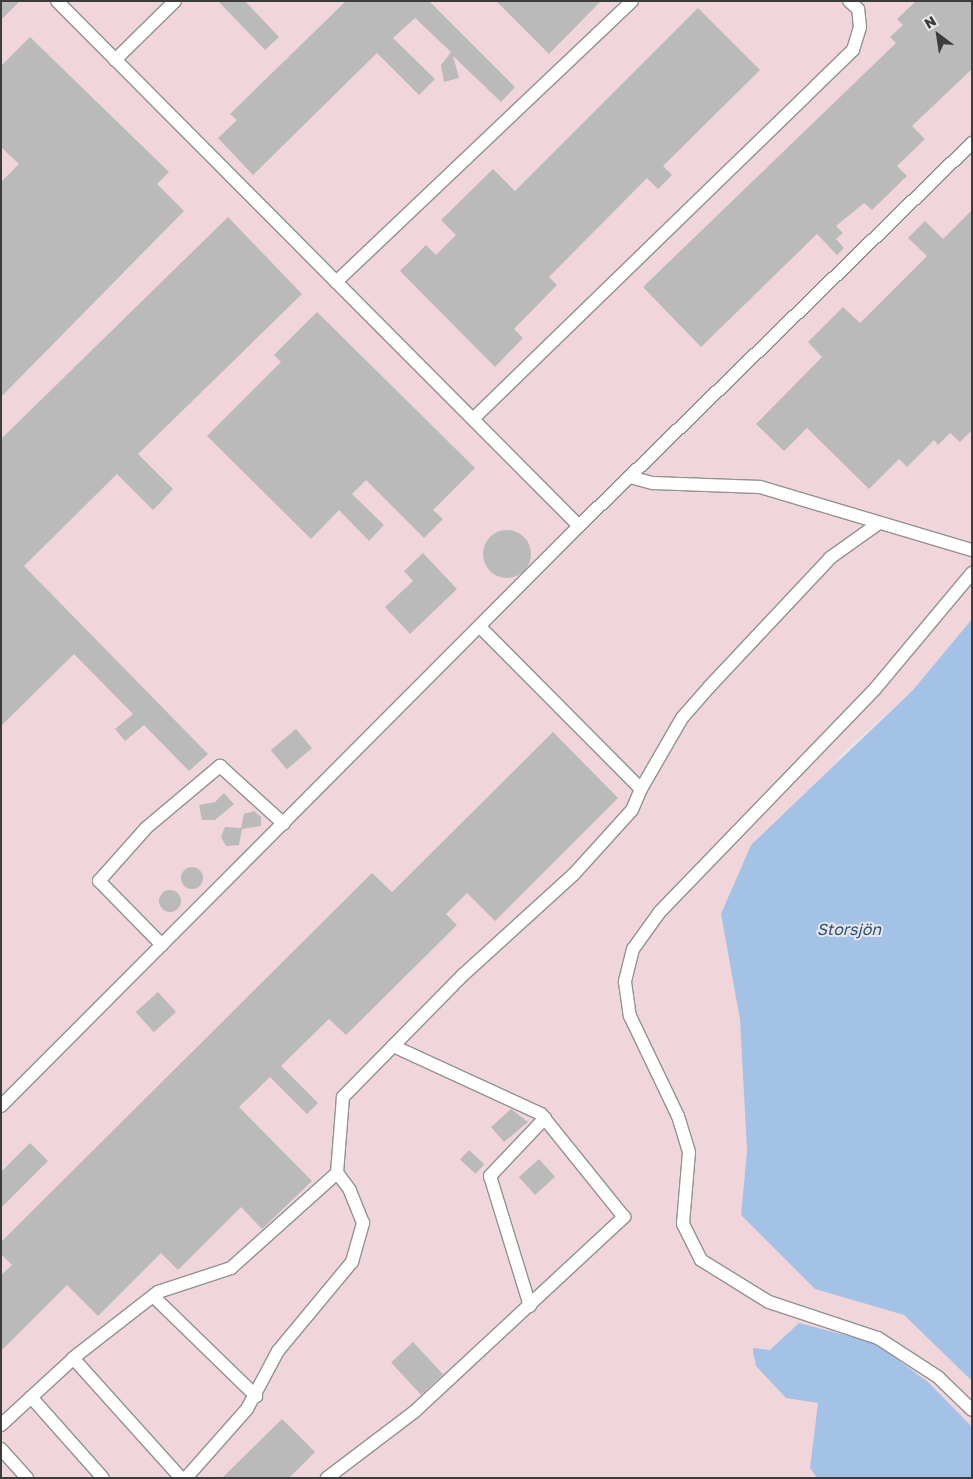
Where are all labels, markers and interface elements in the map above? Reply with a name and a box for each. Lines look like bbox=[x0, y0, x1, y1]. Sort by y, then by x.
north arrow bbox=[913, 10, 963, 60]
text: N bbox=[921, 12, 939, 32]
water label: Storsjön bbox=[817, 919, 881, 939]

